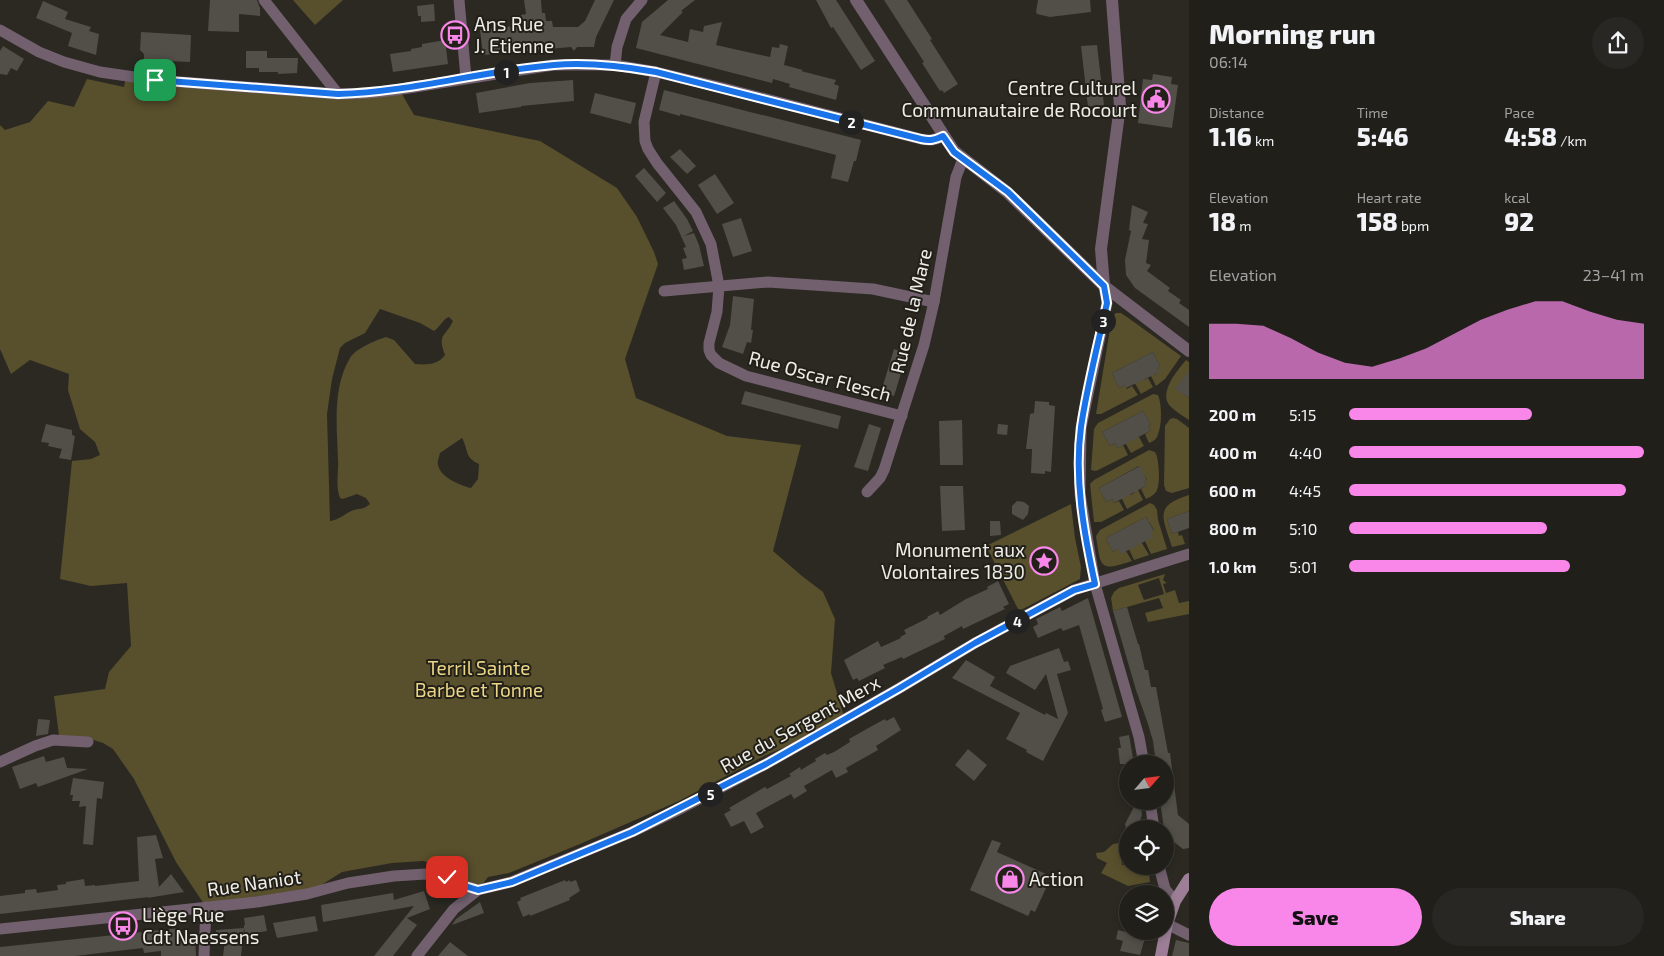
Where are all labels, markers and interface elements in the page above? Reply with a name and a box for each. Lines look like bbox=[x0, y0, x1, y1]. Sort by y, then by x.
place label: Ans Rue J. Etienne bbox=[474, 12, 554, 57]
text: Morning run bbox=[1209, 16, 1376, 50]
button: share bbox=[1592, 17, 1644, 69]
bus stop icon: Ans Rue J. Etienne bbox=[440, 20, 470, 50]
text: 06:14 bbox=[1209, 52, 1248, 71]
pin bbox=[134, 59, 176, 101]
pin: 1 bbox=[494, 60, 518, 84]
text: 1 bbox=[503, 64, 510, 81]
icon: arrive bbox=[141, 66, 169, 94]
place label: Centre Culturel Communautaire de Rocourt bbox=[901, 76, 1137, 121]
public building icon: Centre Culturel Communautaire de Rocourt bbox=[1141, 84, 1171, 114]
text: Distance bbox=[1209, 104, 1264, 121]
text: Time bbox=[1357, 104, 1388, 121]
text: Pace bbox=[1504, 104, 1534, 121]
pin: 2 bbox=[838, 110, 864, 134]
text: 2 bbox=[847, 114, 856, 131]
text: 1.16 bbox=[1209, 121, 1252, 151]
text: 5:46 bbox=[1357, 121, 1409, 151]
text: 4:58 bbox=[1504, 121, 1557, 151]
text: km bbox=[1252, 132, 1274, 149]
text: /km bbox=[1557, 132, 1587, 149]
text: Elevation bbox=[1209, 189, 1268, 206]
text: Heart rate bbox=[1357, 189, 1421, 206]
text: kcal bbox=[1504, 189, 1530, 206]
text: 18 bbox=[1209, 206, 1236, 236]
text: 158 bbox=[1357, 206, 1398, 236]
text: 92 bbox=[1504, 206, 1534, 236]
text: m bbox=[1236, 217, 1251, 234]
text: bpm bbox=[1398, 217, 1429, 234]
street label: Rue de la Mare bbox=[885, 246, 936, 376]
text: Elevation bbox=[1209, 265, 1277, 284]
text: 23–41 m bbox=[1583, 265, 1644, 284]
pin: 3 bbox=[1090, 308, 1116, 334]
text: 3 bbox=[1100, 313, 1107, 330]
street label: Rue Oscar Flesch bbox=[746, 345, 894, 406]
text: 200 m bbox=[1209, 405, 1256, 424]
text: 5:15 bbox=[1289, 405, 1316, 424]
text: 400 m bbox=[1209, 443, 1257, 462]
text: 4:40 bbox=[1289, 443, 1322, 462]
text: 600 m bbox=[1209, 481, 1256, 500]
text: 4:45 bbox=[1289, 481, 1321, 500]
text: 800 m bbox=[1209, 519, 1257, 538]
text: 5:10 bbox=[1289, 519, 1317, 538]
place label: Monument aux Volontaires 1830 bbox=[881, 538, 1025, 583]
place icon: Monument aux Volontaires 1830 bbox=[1029, 546, 1059, 576]
text: 1.0 km bbox=[1209, 557, 1256, 576]
text: 5:01 bbox=[1289, 557, 1317, 576]
pin: 4 bbox=[1004, 608, 1030, 634]
text: 4 bbox=[1013, 613, 1022, 630]
park label: Terril Sainte Barbe et Tonne bbox=[415, 656, 543, 701]
street label: Rue du Sergent Merx bbox=[716, 670, 884, 777]
north arrow bbox=[1119, 755, 1174, 810]
map controls bbox=[1119, 755, 1174, 940]
pin: 5 bbox=[698, 782, 722, 806]
text: 5 bbox=[707, 786, 714, 803]
button: locate bbox=[1119, 820, 1174, 875]
pin bbox=[426, 856, 468, 898]
icon: check bbox=[433, 863, 461, 891]
shop icon: Action bbox=[995, 864, 1025, 894]
street label: Rue Naniot bbox=[205, 865, 302, 900]
place label: Action bbox=[1029, 867, 1084, 890]
button: layers bbox=[1119, 885, 1174, 940]
button: Save bbox=[1209, 888, 1422, 946]
button: Share bbox=[1432, 888, 1644, 946]
place label: Liège Rue Cdt Naessens bbox=[142, 903, 259, 948]
bus stop icon: Liège Rue Cdt Naessens bbox=[108, 911, 138, 941]

